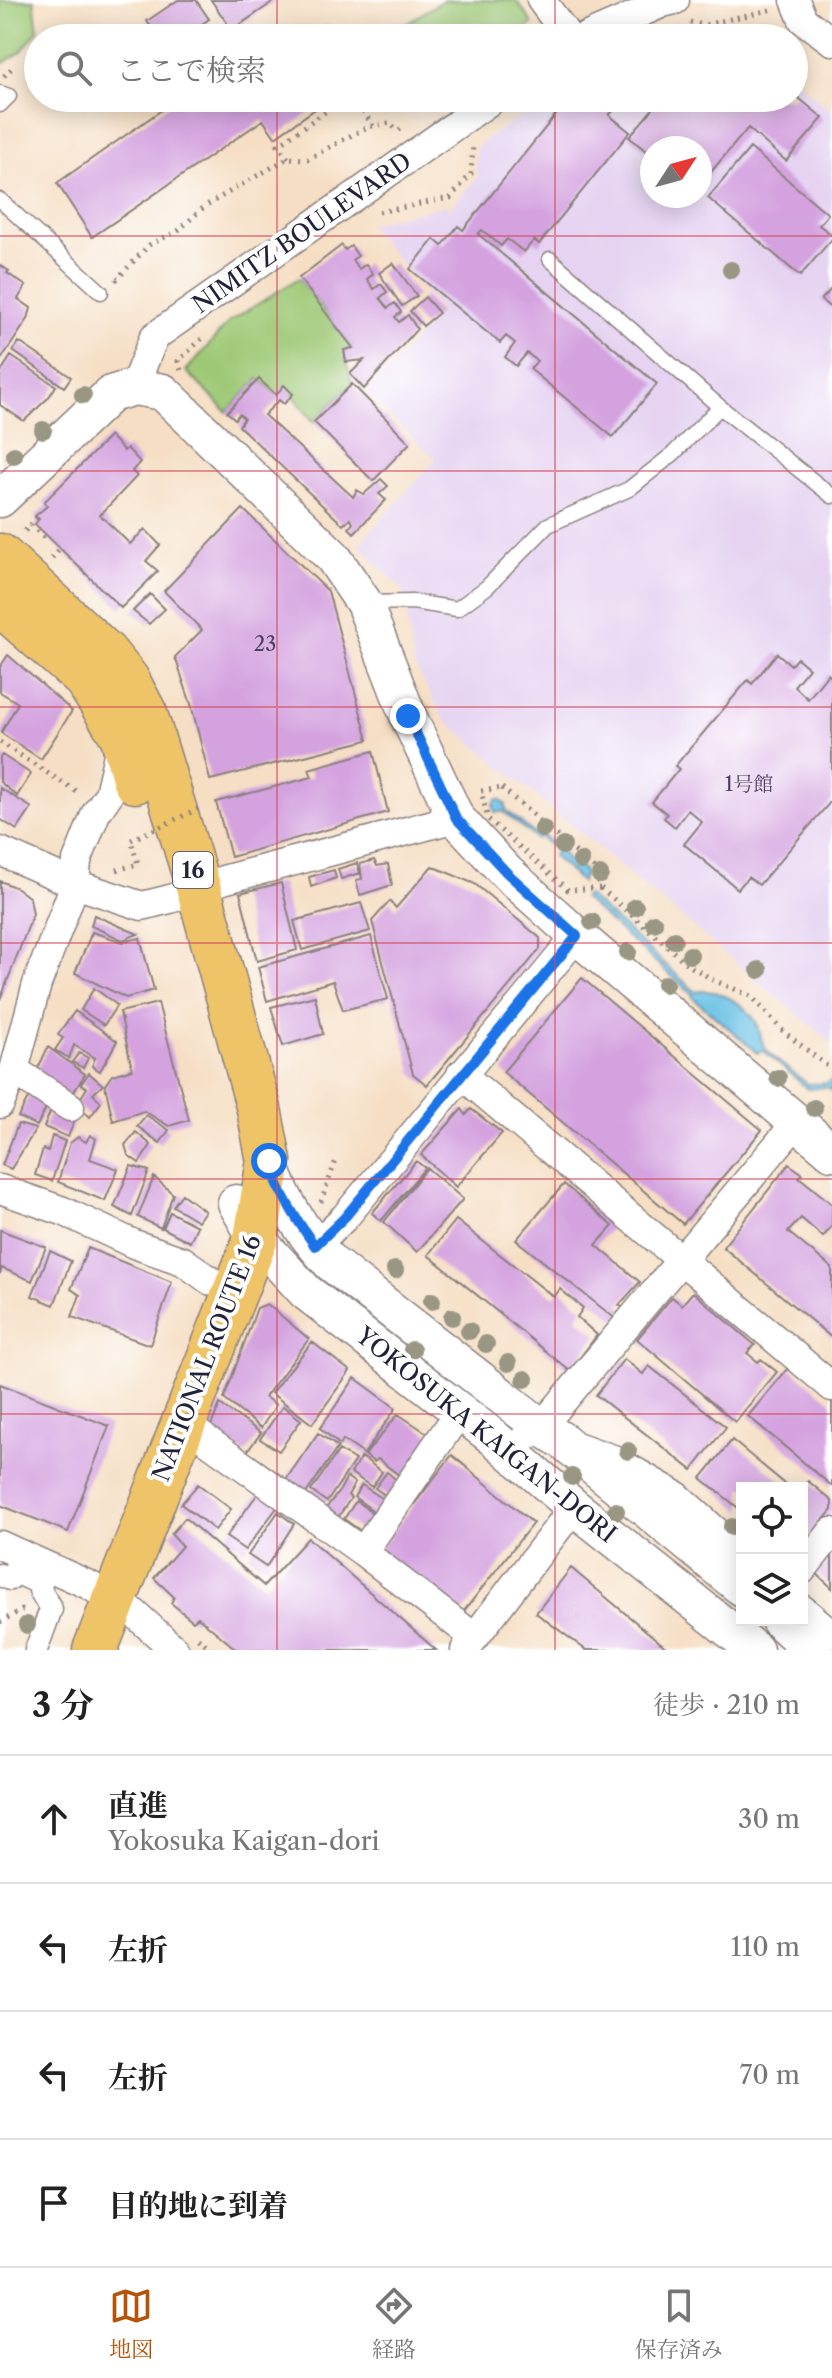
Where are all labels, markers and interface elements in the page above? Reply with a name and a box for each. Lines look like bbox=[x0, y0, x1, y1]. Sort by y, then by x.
search box bbox=[24, 24, 808, 112]
icon: search bbox=[52, 46, 96, 90]
text: ここで検索 bbox=[116, 52, 266, 89]
north arrow bbox=[640, 136, 712, 208]
street label: NIMITZ BOULEVARD bbox=[187, 146, 417, 319]
house number: 23 bbox=[254, 632, 276, 656]
route end bbox=[390, 698, 426, 734]
house number: 1号館 bbox=[725, 772, 773, 796]
road number: 16 bbox=[173, 852, 213, 888]
route start bbox=[251, 1143, 287, 1179]
street label: NATIONAL ROUTE 16 bbox=[146, 1230, 267, 1485]
street label: YOKOSUKA KAIGAN-DORI bbox=[350, 1320, 622, 1549]
map controls bbox=[736, 1482, 808, 1626]
button: locate bbox=[736, 1482, 808, 1554]
button: layers bbox=[736, 1554, 808, 1626]
text: 3 分 bbox=[32, 1684, 94, 1726]
text: 徒歩 · 210 m bbox=[653, 1689, 800, 1721]
text: 直進 bbox=[108, 1787, 168, 1824]
icon: ahead bbox=[32, 1797, 76, 1841]
text: 30 m bbox=[738, 1803, 800, 1835]
text: Yokosuka Kaigan-dori bbox=[108, 1825, 380, 1857]
icon: left bbox=[32, 1925, 76, 1969]
text: 左折 bbox=[108, 1931, 168, 1968]
text: 110 m bbox=[731, 1931, 800, 1963]
icon: left bbox=[32, 2053, 76, 2097]
text: 左折 bbox=[108, 2059, 168, 2096]
text: 70 m bbox=[740, 2059, 800, 2091]
icon: arrive bbox=[32, 2181, 76, 2225]
text: 目的地に到着 bbox=[108, 2187, 288, 2224]
tab: 地図 bbox=[109, 2284, 153, 2363]
tab: 経路 bbox=[372, 2284, 416, 2363]
tab: 保存済み bbox=[635, 2284, 723, 2363]

